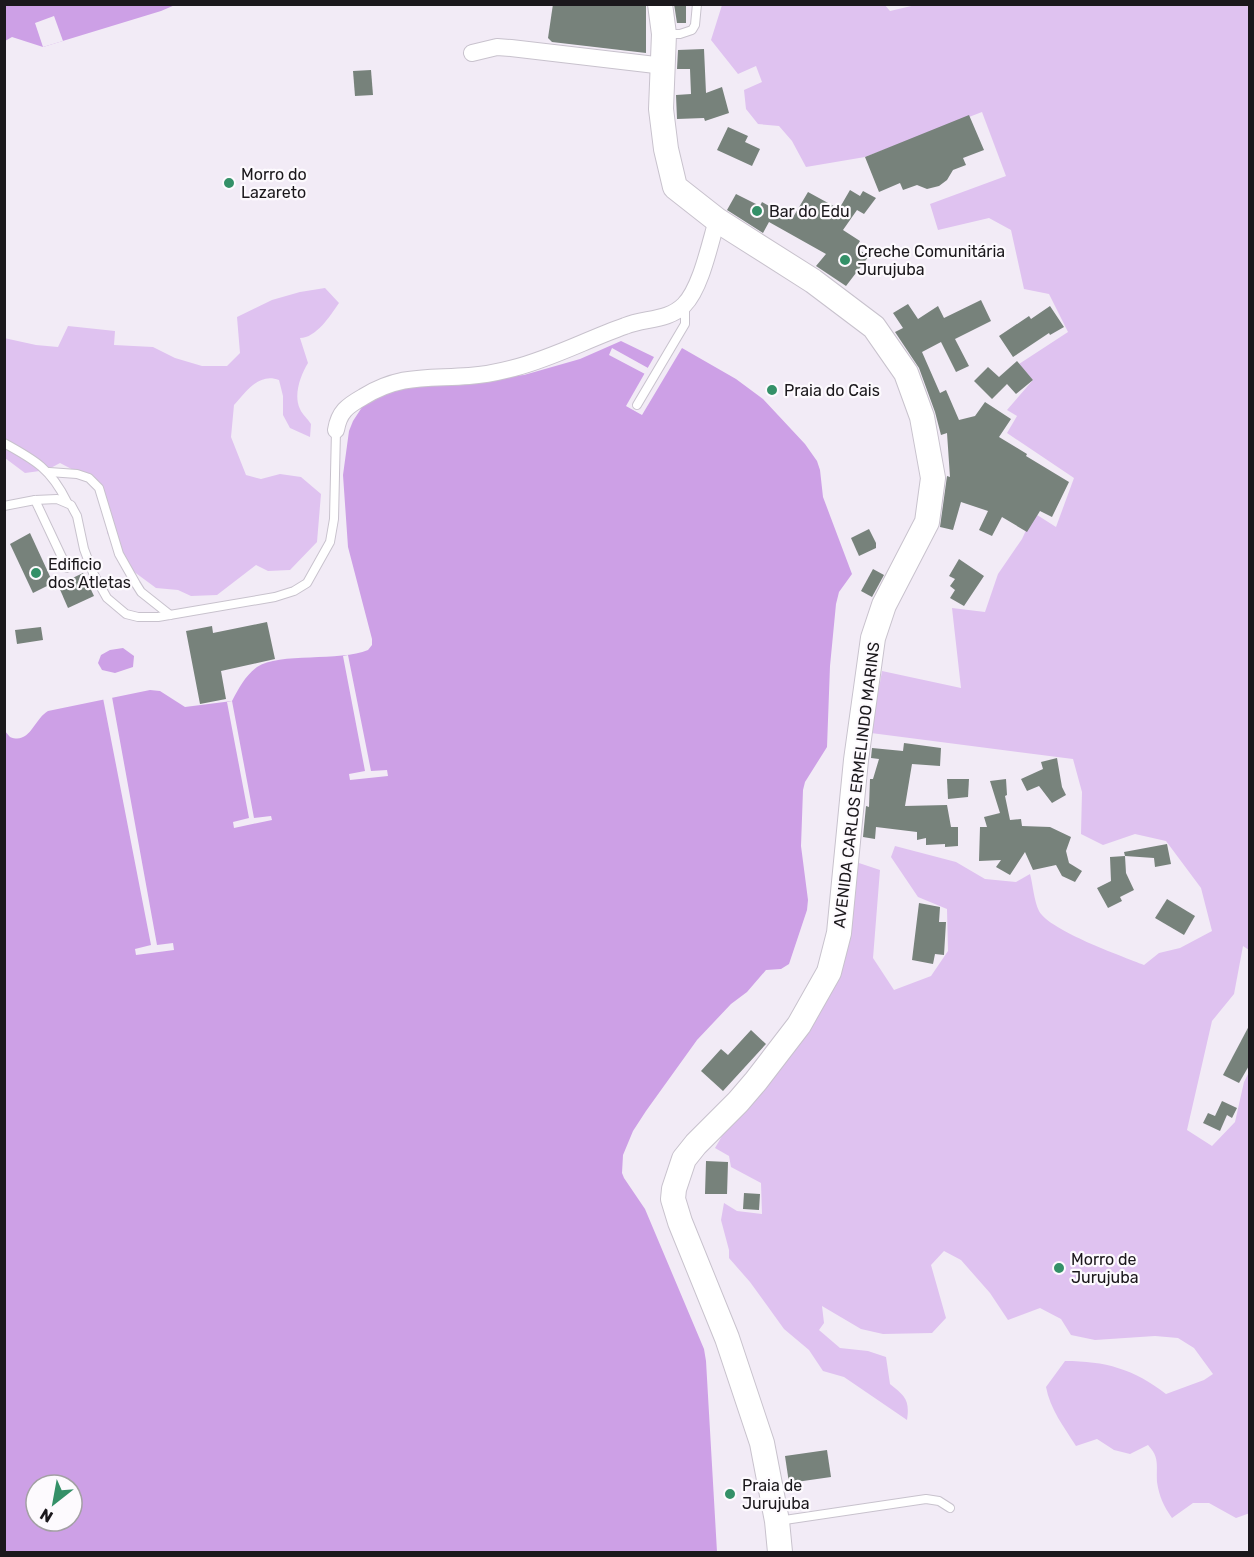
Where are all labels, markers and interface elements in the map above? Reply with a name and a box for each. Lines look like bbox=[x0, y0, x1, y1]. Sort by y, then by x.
place label: Morro do Lazareto bbox=[241, 165, 307, 202]
marker: Morro do Lazareto bbox=[222, 176, 236, 190]
place label: Bar do Edu bbox=[769, 202, 850, 221]
marker: Bar do Edu bbox=[750, 204, 764, 218]
place label: Creche Comunitária Jurujuba bbox=[857, 242, 1005, 279]
marker: Creche Comunitária Jurujuba bbox=[838, 253, 852, 267]
place label: Praia do Cais bbox=[784, 381, 880, 400]
marker: Praia do Cais bbox=[765, 383, 779, 397]
place label: Edificio dos Atletas bbox=[48, 555, 131, 592]
marker: Edificio dos Atletas bbox=[29, 566, 43, 580]
street label: AVENIDA CARLOS ERMELINDO MARINS bbox=[830, 641, 883, 929]
place label: Morro de Jurujuba bbox=[1071, 1250, 1139, 1287]
marker: Morro de Jurujuba bbox=[1052, 1261, 1066, 1275]
north arrow bbox=[24, 1473, 84, 1533]
place label: Praia de Jurujuba bbox=[742, 1476, 810, 1513]
marker: Praia de Jurujuba bbox=[723, 1487, 737, 1501]
text: N bbox=[37, 1504, 56, 1527]

